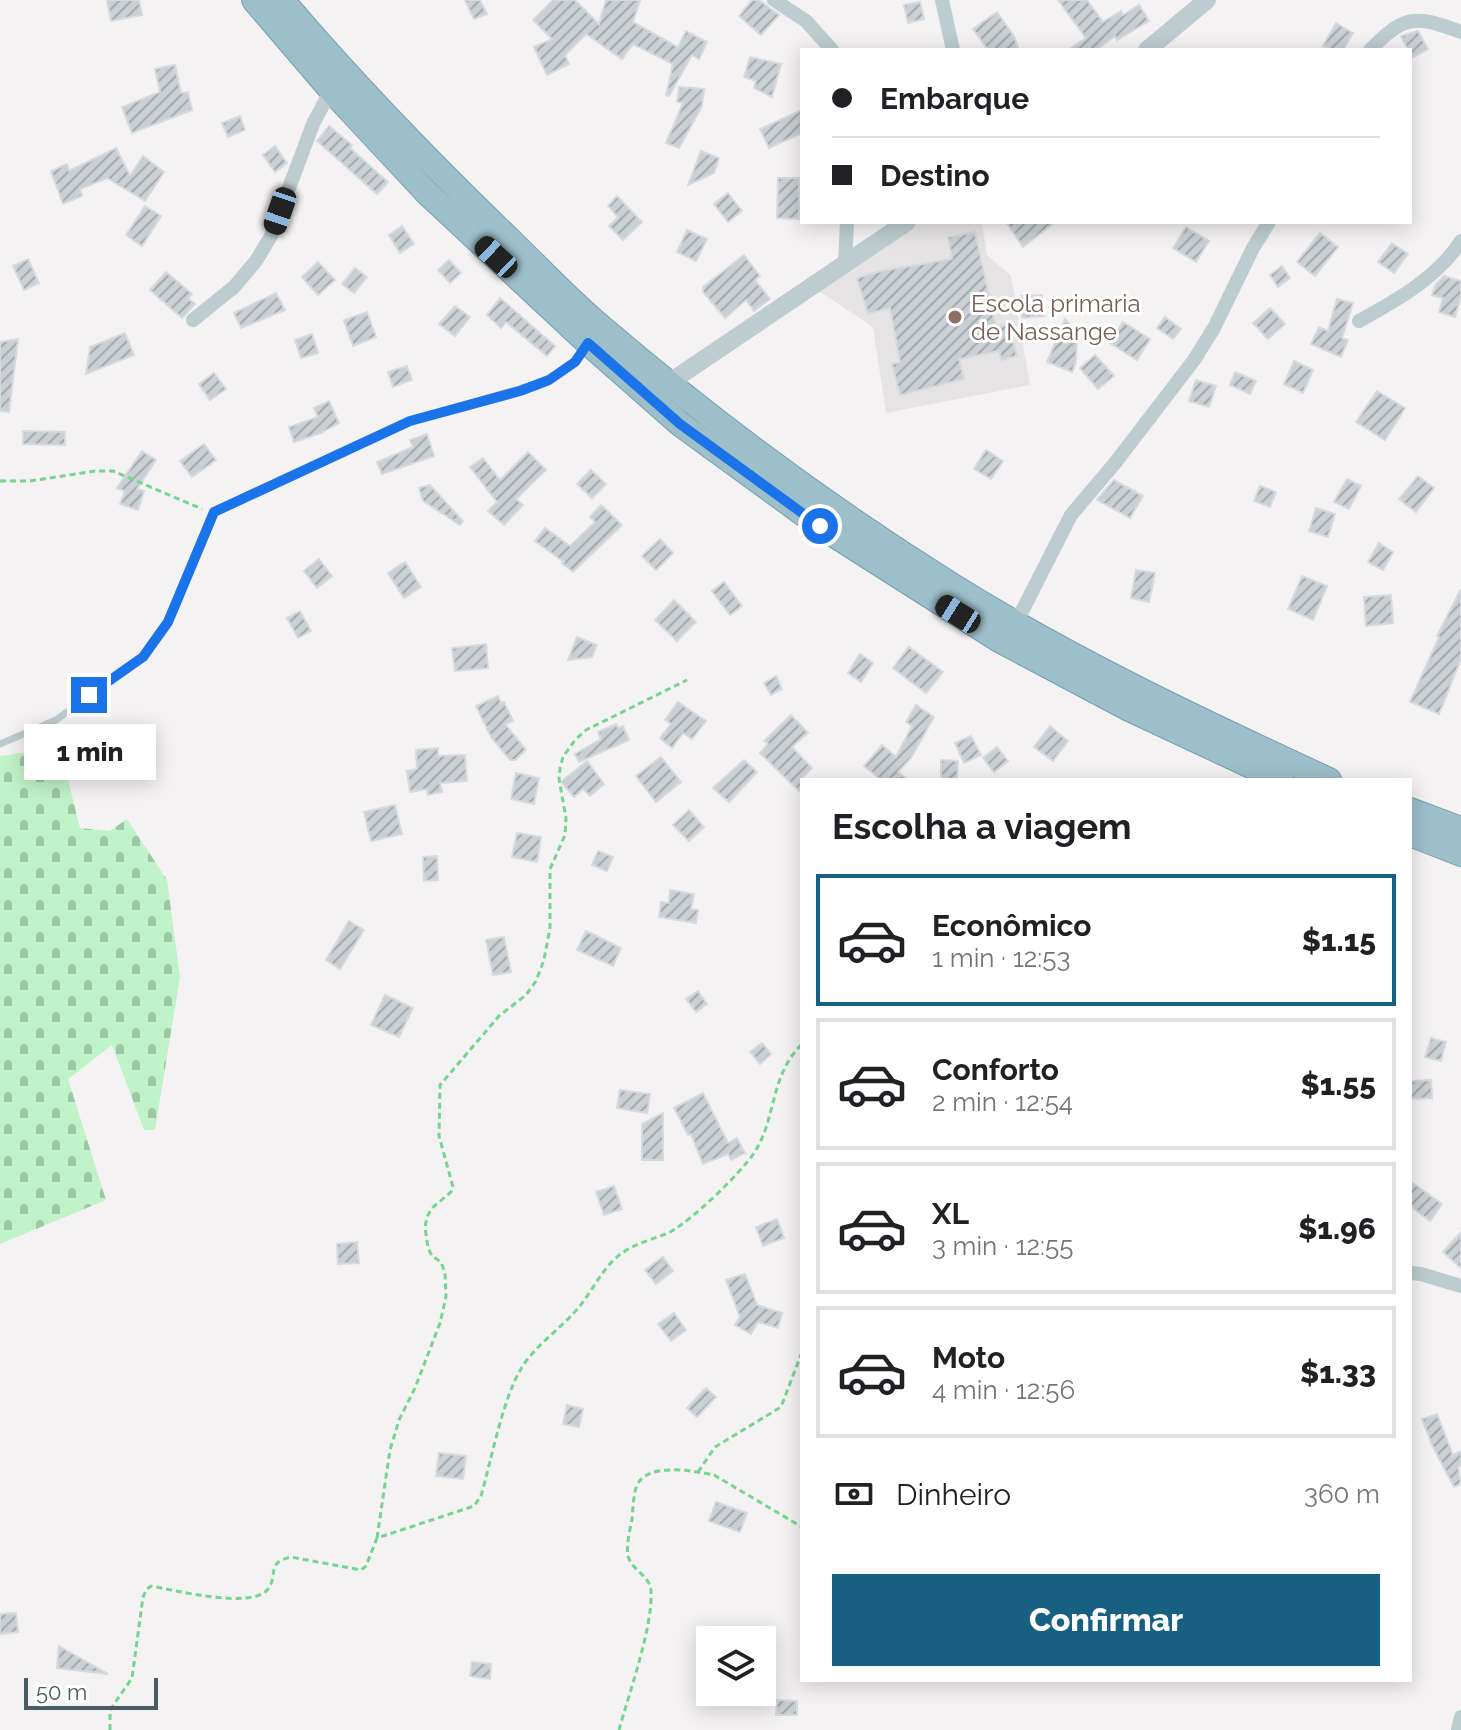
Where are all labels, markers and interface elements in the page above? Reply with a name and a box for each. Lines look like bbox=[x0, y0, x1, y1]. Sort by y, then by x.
text: Embarque bbox=[880, 81, 1029, 116]
text: Destino bbox=[880, 158, 990, 193]
car bbox=[261, 184, 299, 238]
car bbox=[470, 232, 522, 282]
place label: Escola primaria de Nassange bbox=[971, 289, 1141, 346]
marker: Escola primaria de Nassange bbox=[946, 308, 964, 326]
route start bbox=[802, 508, 838, 544]
car bbox=[931, 591, 985, 637]
route end bbox=[71, 677, 107, 713]
callout: 1 min bbox=[23, 723, 155, 779]
text: 1 min bbox=[57, 737, 123, 767]
text: Escolha a viagem bbox=[832, 805, 1132, 847]
icon: car bbox=[836, 904, 908, 976]
text: Econômico bbox=[932, 908, 1092, 943]
text: $1.15 bbox=[1302, 923, 1376, 958]
text: 1 min · 12:53 bbox=[932, 943, 1070, 973]
icon: car bbox=[836, 1048, 908, 1120]
text: Conforto bbox=[932, 1052, 1059, 1087]
text: $1.55 bbox=[1301, 1067, 1376, 1102]
text: 2 min · 12:54 bbox=[932, 1087, 1073, 1117]
icon: car bbox=[836, 1192, 908, 1264]
text: XL bbox=[932, 1196, 969, 1231]
text: $1.96 bbox=[1298, 1211, 1376, 1246]
text: 3 min · 12:55 bbox=[932, 1231, 1073, 1261]
icon: car bbox=[836, 1336, 908, 1408]
text: Moto bbox=[932, 1340, 1005, 1375]
text: $1.33 bbox=[1300, 1355, 1376, 1390]
text: 4 min · 12:56 bbox=[932, 1375, 1075, 1405]
icon: cash bbox=[832, 1472, 876, 1516]
text: Dinheiro bbox=[896, 1477, 1011, 1512]
text: 360 m bbox=[1304, 1479, 1380, 1509]
button: Confirmar bbox=[832, 1574, 1380, 1666]
map controls bbox=[696, 1626, 776, 1706]
button: layers bbox=[696, 1626, 776, 1706]
scale bar bbox=[24, 1674, 158, 1710]
text: 50 m bbox=[36, 1679, 87, 1705]

